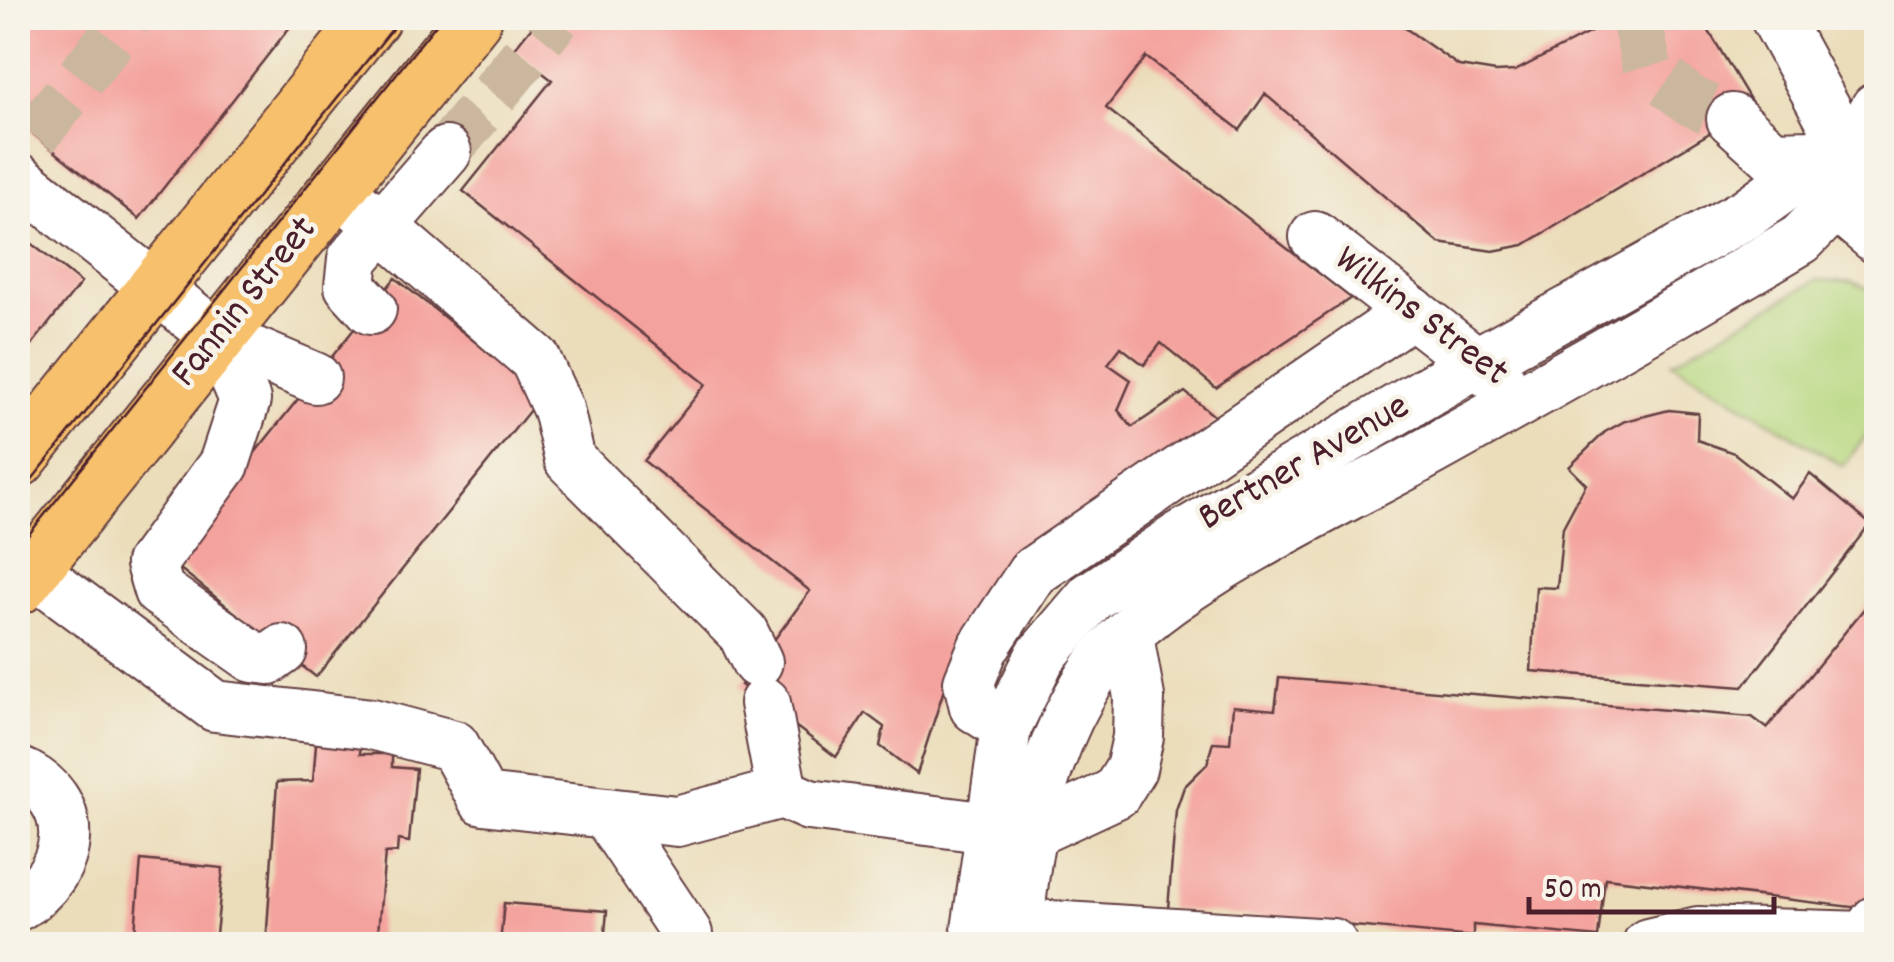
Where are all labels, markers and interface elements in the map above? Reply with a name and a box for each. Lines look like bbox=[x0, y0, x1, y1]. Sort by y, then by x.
street label: Fannin Street bbox=[159, 205, 333, 401]
street label: Wilkins Street bbox=[1321, 233, 1519, 403]
street label: Bertner Avenue bbox=[1189, 380, 1421, 548]
scale bar bbox=[1529, 852, 1774, 914]
text: 50 m bbox=[1544, 870, 1602, 913]

